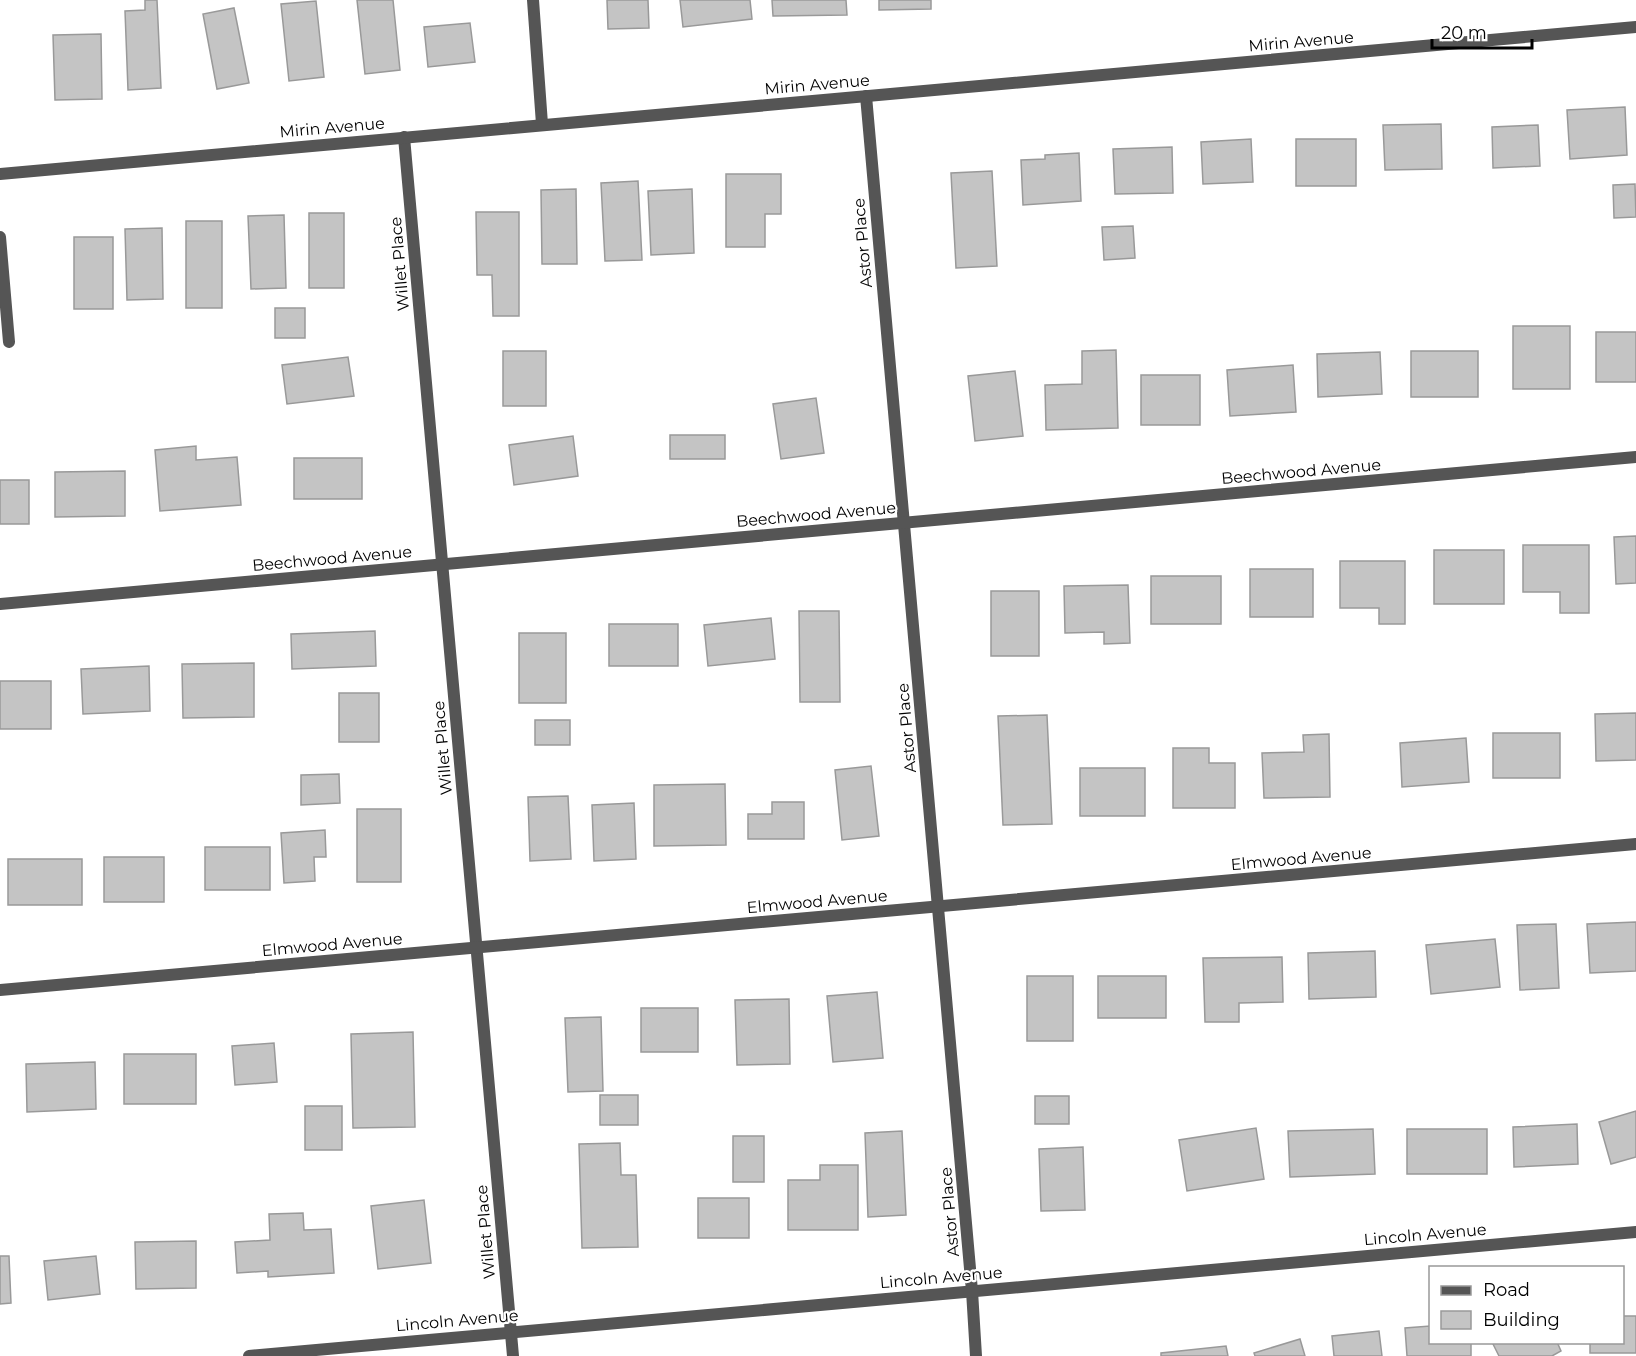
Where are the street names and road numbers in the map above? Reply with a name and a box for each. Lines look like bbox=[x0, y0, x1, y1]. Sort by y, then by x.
street label: Mirin Avenue bbox=[1248, 27, 1354, 56]
street label: Mirin Avenue bbox=[764, 70, 870, 99]
street label: Mirin Avenue bbox=[279, 113, 385, 142]
street label: Astor Place bbox=[849, 197, 876, 289]
street label: Willet Place bbox=[386, 216, 413, 312]
street label: Beechwood Avenue bbox=[1220, 455, 1382, 488]
street label: Beechwood Avenue bbox=[735, 498, 897, 531]
street label: Beechwood Avenue bbox=[251, 542, 413, 575]
street label: Astor Place bbox=[893, 682, 920, 774]
street label: Willet Place bbox=[429, 700, 456, 796]
street label: Elmwood Avenue bbox=[1230, 843, 1372, 874]
street label: Elmwood Avenue bbox=[746, 886, 888, 917]
street label: Elmwood Avenue bbox=[261, 929, 403, 960]
street label: Astor Place bbox=[936, 1166, 963, 1258]
street label: Willet Place bbox=[472, 1184, 499, 1280]
street label: Lincoln Avenue bbox=[1363, 1220, 1487, 1249]
street label: Lincoln Avenue bbox=[879, 1263, 1003, 1292]
street label: Lincoln Avenue bbox=[395, 1306, 519, 1335]

